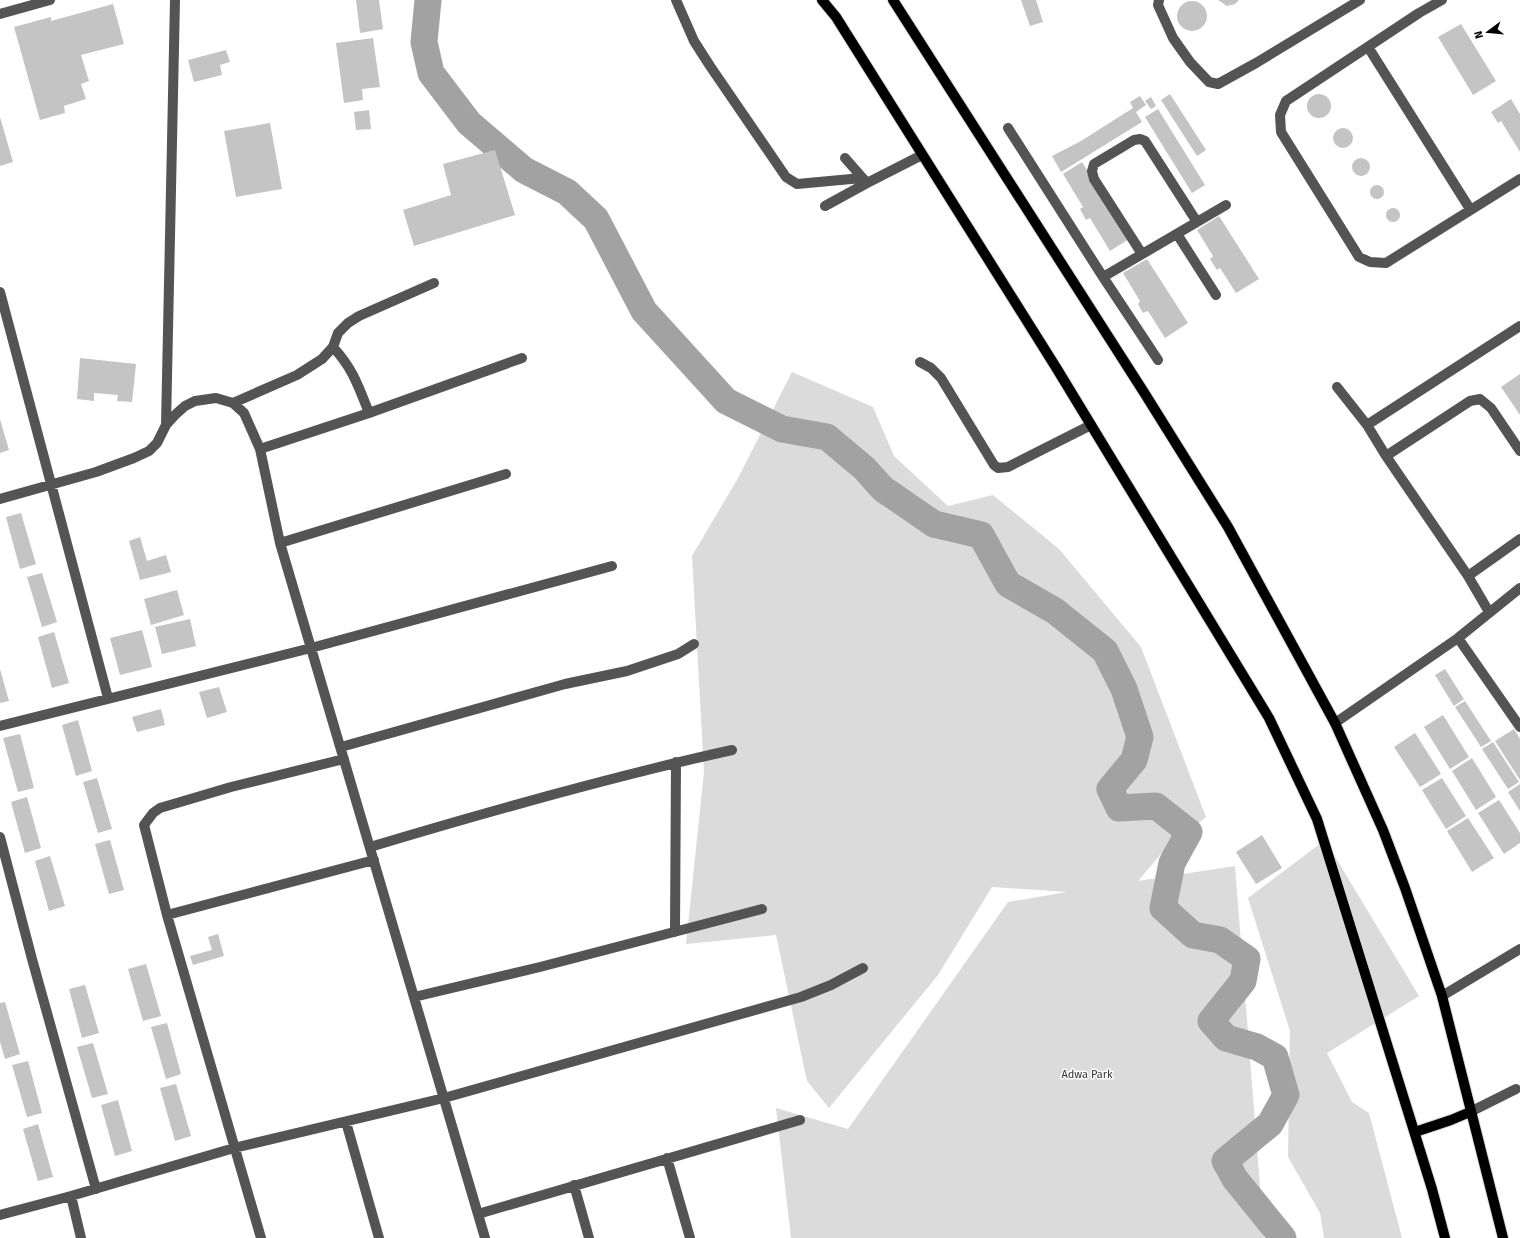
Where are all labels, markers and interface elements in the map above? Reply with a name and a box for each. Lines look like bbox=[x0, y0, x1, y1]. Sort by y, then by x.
north arrow bbox=[1468, 12, 1508, 52]
text: N bbox=[1472, 29, 1486, 40]
park label: Adwa Park bbox=[1061, 1068, 1113, 1081]

